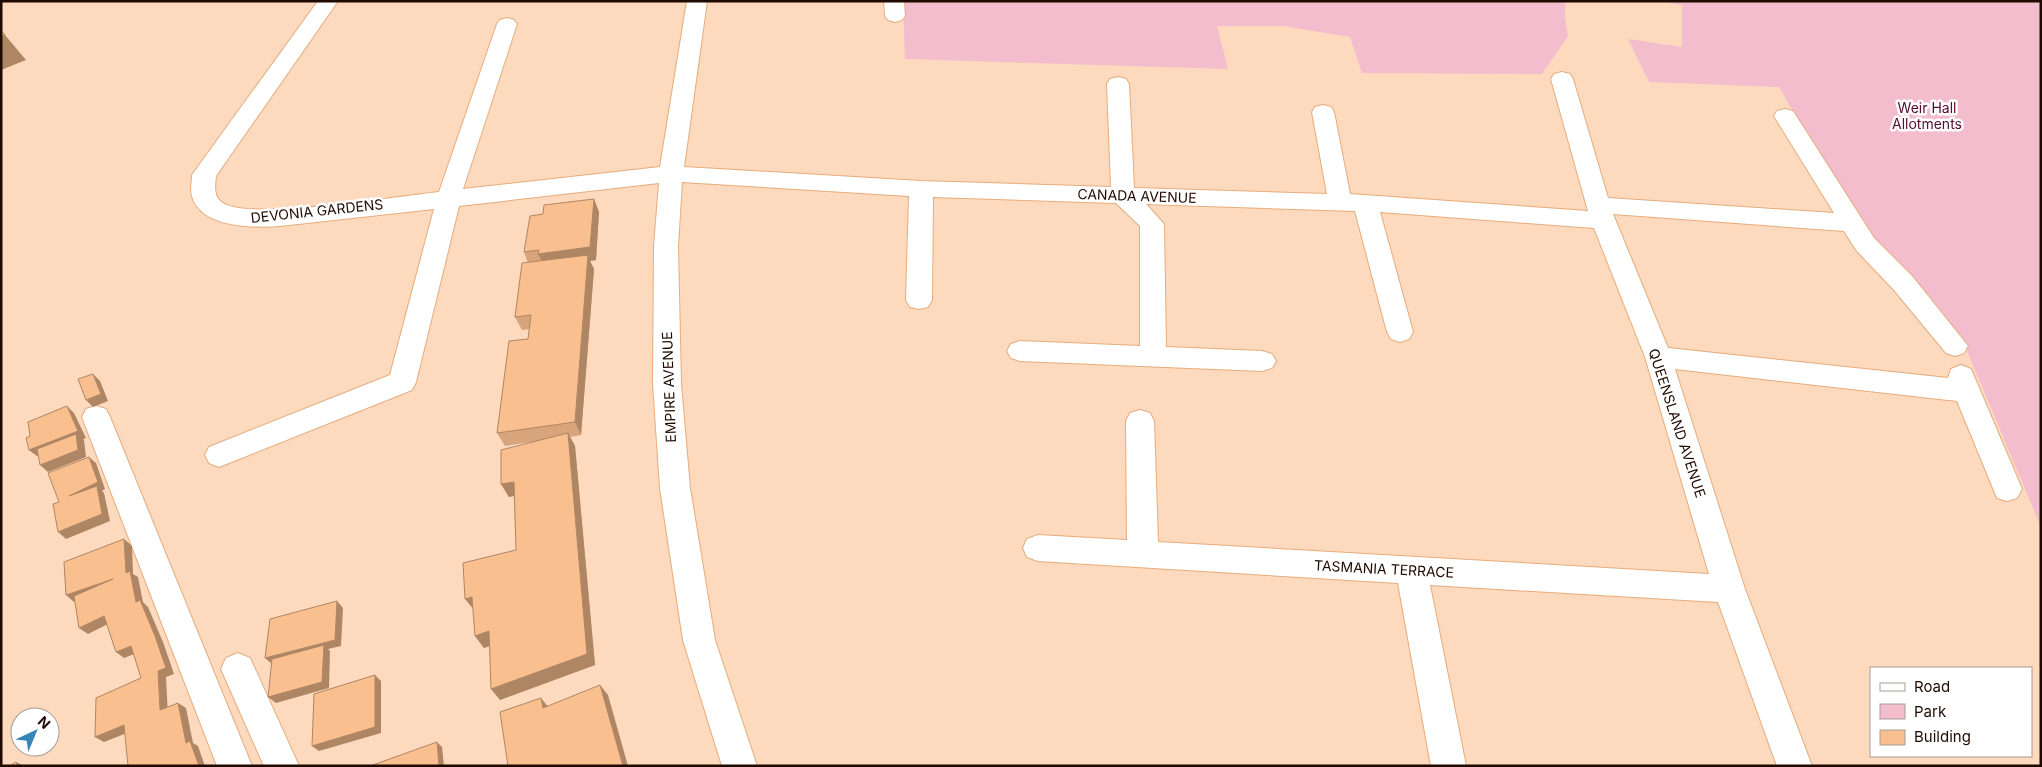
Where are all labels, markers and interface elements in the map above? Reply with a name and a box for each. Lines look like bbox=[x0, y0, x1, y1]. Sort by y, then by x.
park label: Weir Hall Allotments bbox=[1892, 99, 1962, 132]
street label: CANADA AVENUE bbox=[1077, 185, 1197, 206]
street label: DEVONIA GARDENS bbox=[250, 195, 384, 226]
street label: EMPIRE AVENUE bbox=[658, 331, 679, 443]
street label: QUEENSLAND AVENUE bbox=[1645, 346, 1710, 500]
street label: TASMANIA TERRACE bbox=[1314, 556, 1454, 581]
legend bbox=[1870, 667, 2032, 757]
text: Road bbox=[1914, 677, 1950, 696]
text: Park bbox=[1914, 702, 1947, 721]
north arrow bbox=[10, 707, 60, 757]
text: N bbox=[35, 712, 54, 732]
text: Building bbox=[1914, 727, 1971, 746]

